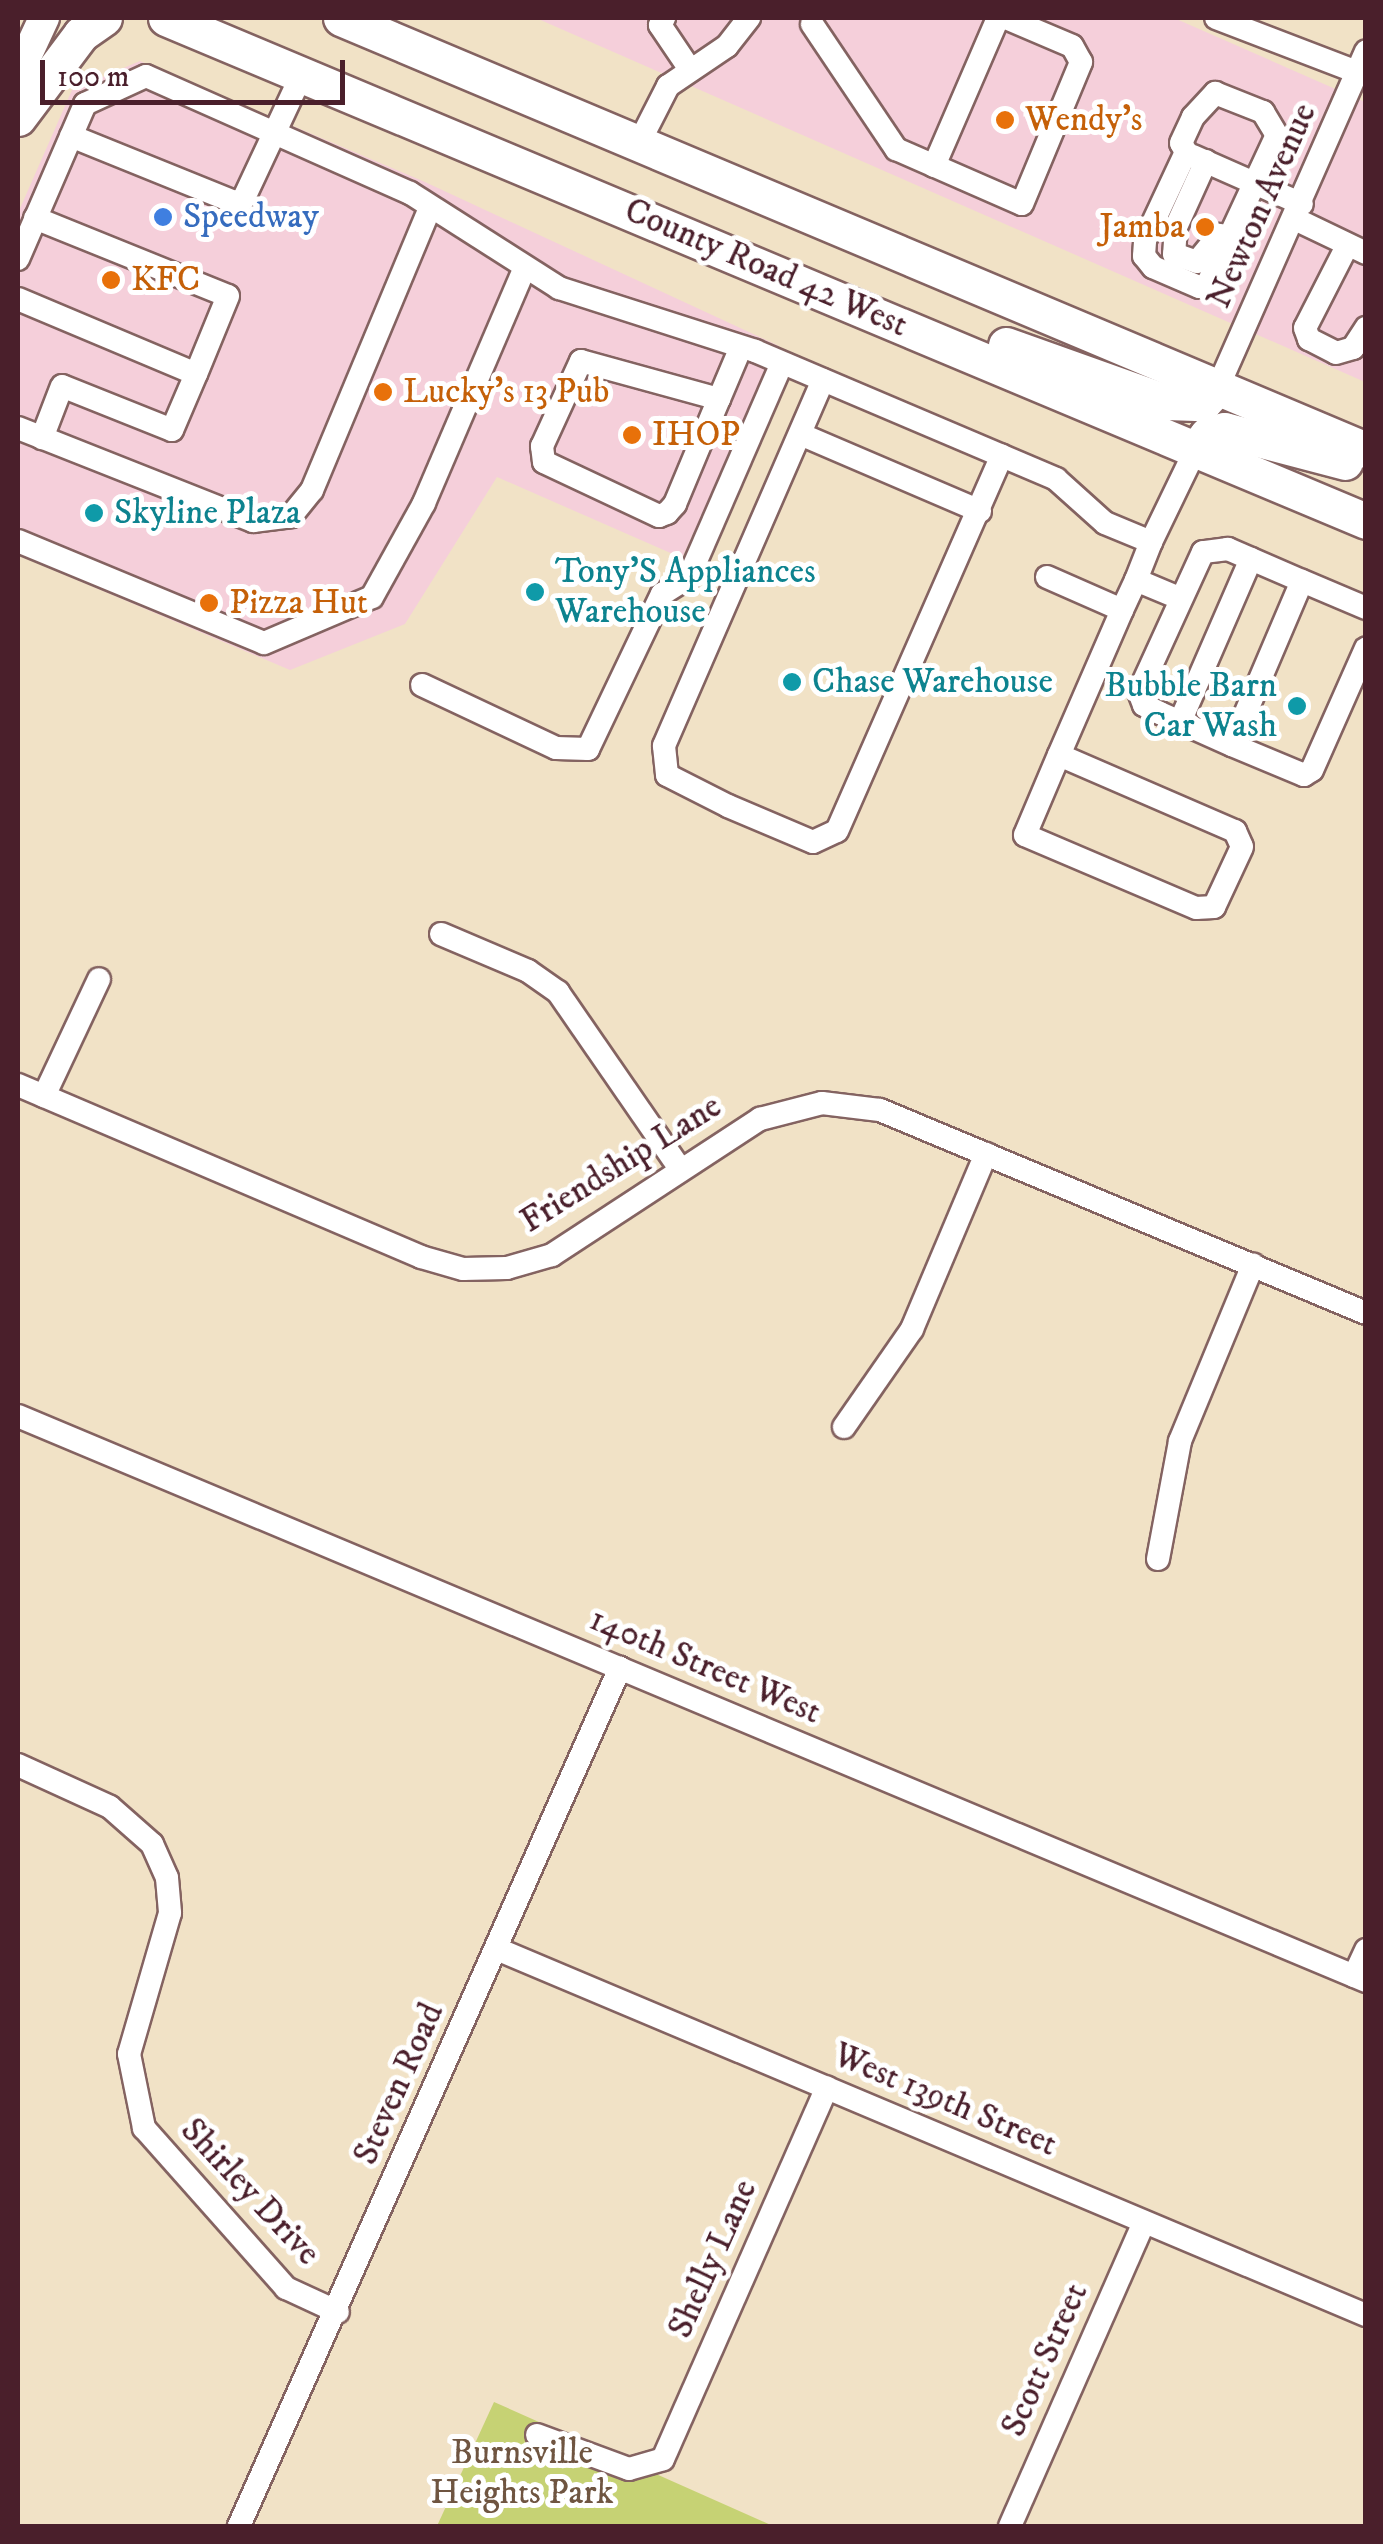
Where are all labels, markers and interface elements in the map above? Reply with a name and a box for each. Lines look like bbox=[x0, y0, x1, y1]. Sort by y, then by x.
scale bar bbox=[45, 40, 350, 102]
text: 100 m bbox=[57, 59, 129, 96]
street label: Newton Avenue bbox=[1198, 97, 1326, 315]
place label: Wendy's bbox=[1025, 99, 1143, 141]
marker: Wendy's bbox=[994, 109, 1016, 131]
street label: County Road 42 West bbox=[618, 189, 914, 347]
place label: Speedway bbox=[183, 196, 319, 238]
marker: Speedway bbox=[152, 206, 174, 228]
place label: Jamba bbox=[1099, 206, 1185, 248]
marker: Jamba bbox=[1194, 216, 1216, 238]
place label: KFC bbox=[131, 259, 200, 301]
marker: KFC bbox=[100, 269, 122, 291]
place label: Lucky's 13 Pub bbox=[403, 371, 609, 413]
marker: Lucky's 13 Pub bbox=[372, 381, 394, 403]
place label: IHOP bbox=[652, 414, 740, 456]
marker: IHOP bbox=[621, 424, 643, 446]
place label: Skyline Plaza bbox=[114, 492, 301, 534]
marker: Skyline Plaza bbox=[83, 502, 105, 524]
place label: Tony'S Appliances Warehouse bbox=[555, 551, 816, 633]
marker: Tony'S Appliances Warehouse bbox=[524, 581, 546, 603]
place label: Pizza Hut bbox=[229, 582, 368, 624]
marker: Pizza Hut bbox=[198, 592, 220, 614]
place label: Chase Warehouse bbox=[812, 661, 1053, 703]
place label: Bubble Barn Car Wash bbox=[1105, 665, 1277, 747]
marker: Chase Warehouse bbox=[781, 671, 803, 693]
marker: Bubble Barn Car Wash bbox=[1286, 695, 1308, 717]
street label: Friendship Lane bbox=[513, 1086, 729, 1242]
street label: 140th Street West bbox=[583, 1598, 827, 1734]
street label: Steven Road bbox=[345, 1997, 453, 2171]
street label: West 139th Street bbox=[827, 2034, 1063, 2166]
street label: Shirley Drive bbox=[171, 2110, 329, 2274]
street label: Shelly Lane bbox=[660, 2173, 766, 2345]
street label: Scott Street bbox=[993, 2277, 1097, 2443]
park label: Burnsville Heights Park bbox=[430, 2432, 614, 2514]

